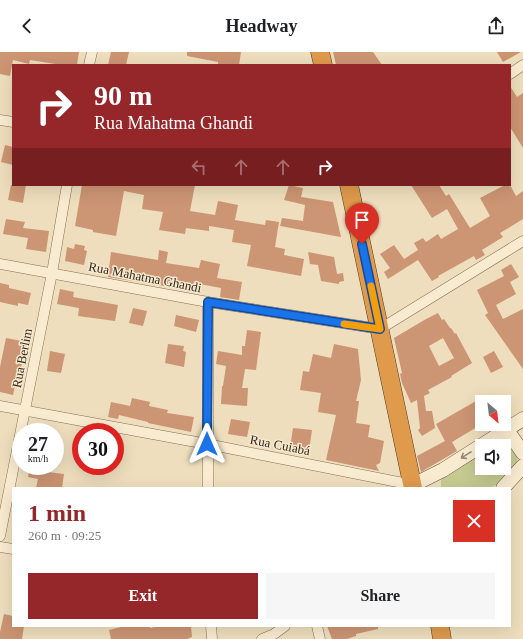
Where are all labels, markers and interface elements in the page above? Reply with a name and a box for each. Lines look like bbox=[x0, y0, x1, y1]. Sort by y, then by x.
icon: back bbox=[16, 15, 38, 37]
icon: share bbox=[485, 15, 507, 37]
text: Headway bbox=[226, 16, 298, 36]
icon: right bbox=[28, 80, 80, 132]
text: 90 m bbox=[94, 80, 152, 111]
text: Rua Mahatma Ghandi bbox=[94, 113, 253, 133]
icon: left bbox=[188, 156, 210, 178]
icon: ahead bbox=[230, 156, 252, 178]
icon: ahead bbox=[272, 156, 294, 178]
icon: right bbox=[314, 156, 336, 178]
pin bbox=[345, 203, 379, 244]
icon: arrive bbox=[351, 209, 373, 231]
street label: Rua Mahatma Ghandi bbox=[87, 259, 203, 295]
street label: Rua Berlim bbox=[9, 327, 35, 389]
north arrow bbox=[475, 395, 511, 431]
map controls bbox=[475, 395, 511, 475]
speed limit sign: 30 bbox=[72, 423, 124, 475]
position arrow bbox=[186, 423, 228, 465]
street label: Rua Cuiabá bbox=[249, 432, 312, 458]
text: 27 bbox=[28, 433, 48, 455]
button: sound bbox=[475, 439, 511, 475]
one-way arrow bbox=[461, 451, 472, 460]
text: km/h bbox=[28, 453, 48, 464]
text: 1 min bbox=[28, 500, 86, 526]
button: close bbox=[453, 500, 495, 542]
text: 260 m · 09:25 bbox=[28, 528, 101, 543]
button: Exit bbox=[28, 573, 258, 619]
button: Share bbox=[266, 573, 495, 619]

